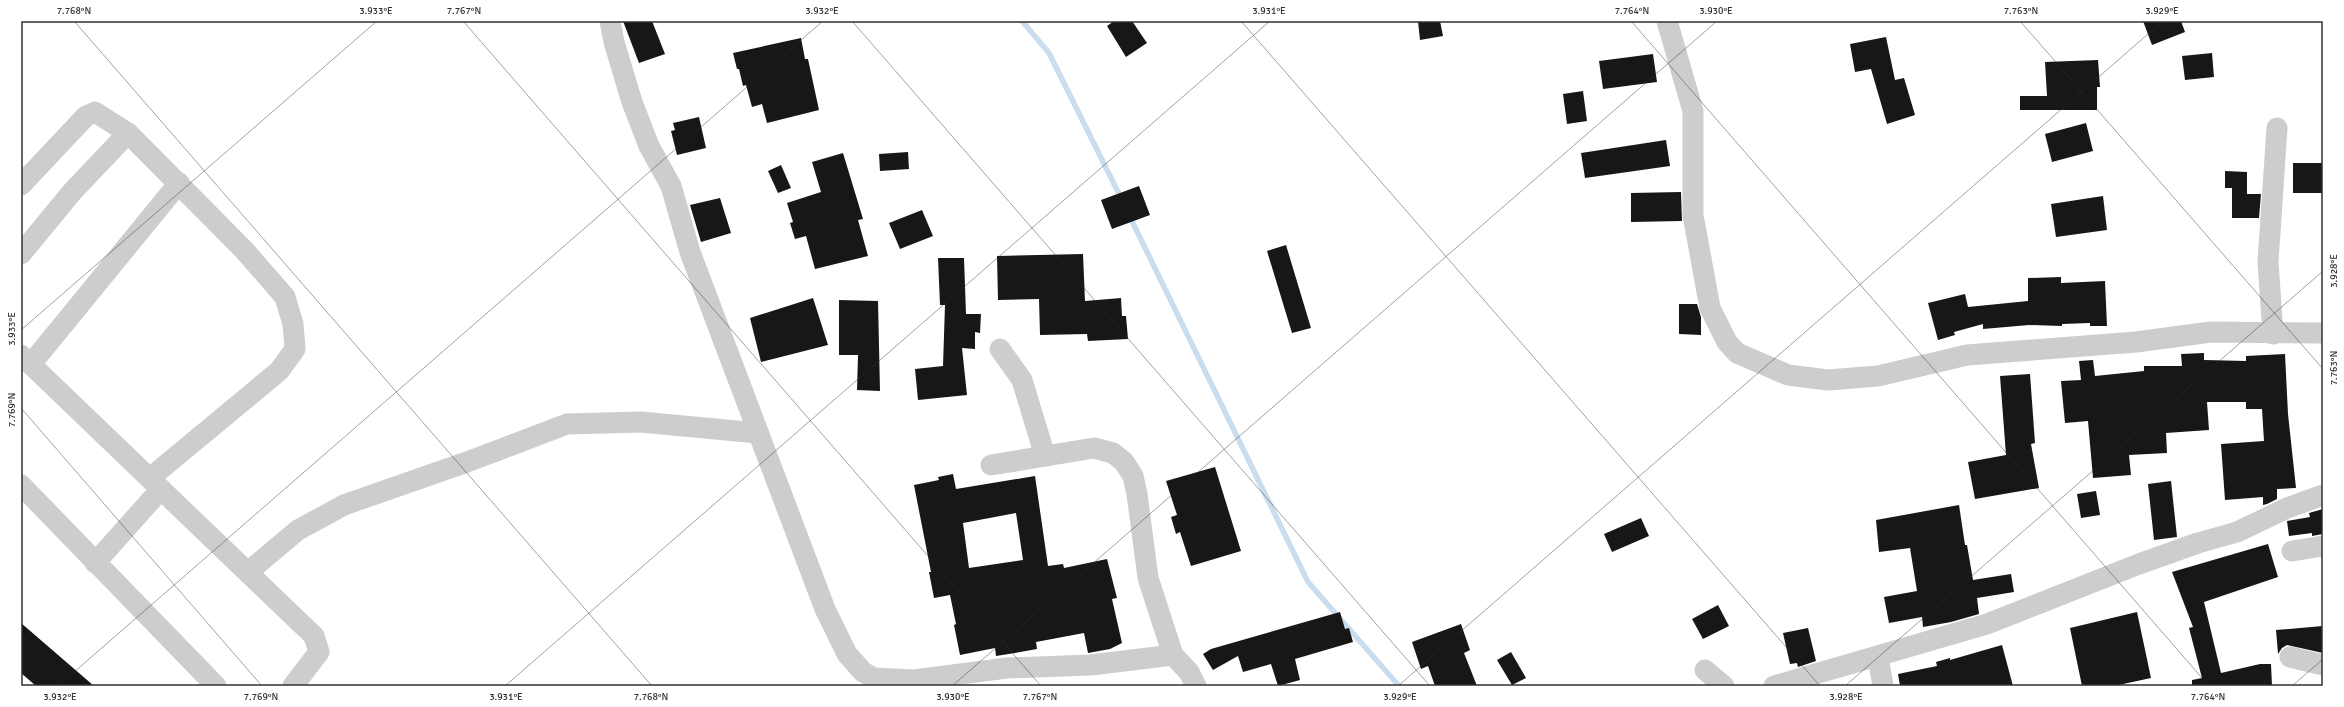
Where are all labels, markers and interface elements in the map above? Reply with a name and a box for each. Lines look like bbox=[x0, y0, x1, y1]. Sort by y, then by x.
text: 7.768°N bbox=[57, 5, 91, 17]
text: 3.933°E bbox=[359, 5, 393, 17]
text: 7.767°N bbox=[447, 5, 481, 17]
text: 3.932°E bbox=[805, 5, 839, 17]
text: 3.931°E bbox=[1252, 5, 1286, 17]
text: 7.764°N bbox=[1615, 5, 1649, 17]
text: 3.930°E bbox=[1699, 5, 1733, 17]
text: 7.763°N bbox=[2004, 5, 2038, 17]
text: 3.929°E bbox=[2145, 5, 2179, 17]
text: 3.928°E bbox=[2328, 254, 2340, 288]
text: 3.933°E bbox=[6, 312, 18, 346]
text: 7.763°N bbox=[2328, 351, 2340, 385]
text: 7.769°N bbox=[6, 393, 18, 427]
text: 3.932°E bbox=[43, 691, 77, 703]
text: 7.769°N bbox=[244, 691, 278, 703]
text: 3.931°E bbox=[489, 691, 523, 703]
text: 7.768°N bbox=[634, 691, 668, 703]
text: 3.930°E bbox=[936, 691, 970, 703]
text: 7.767°N bbox=[1023, 691, 1057, 703]
text: 3.929°E bbox=[1383, 691, 1417, 703]
text: 3.928°E bbox=[1829, 691, 1863, 703]
text: 7.764°N bbox=[2191, 691, 2225, 703]

